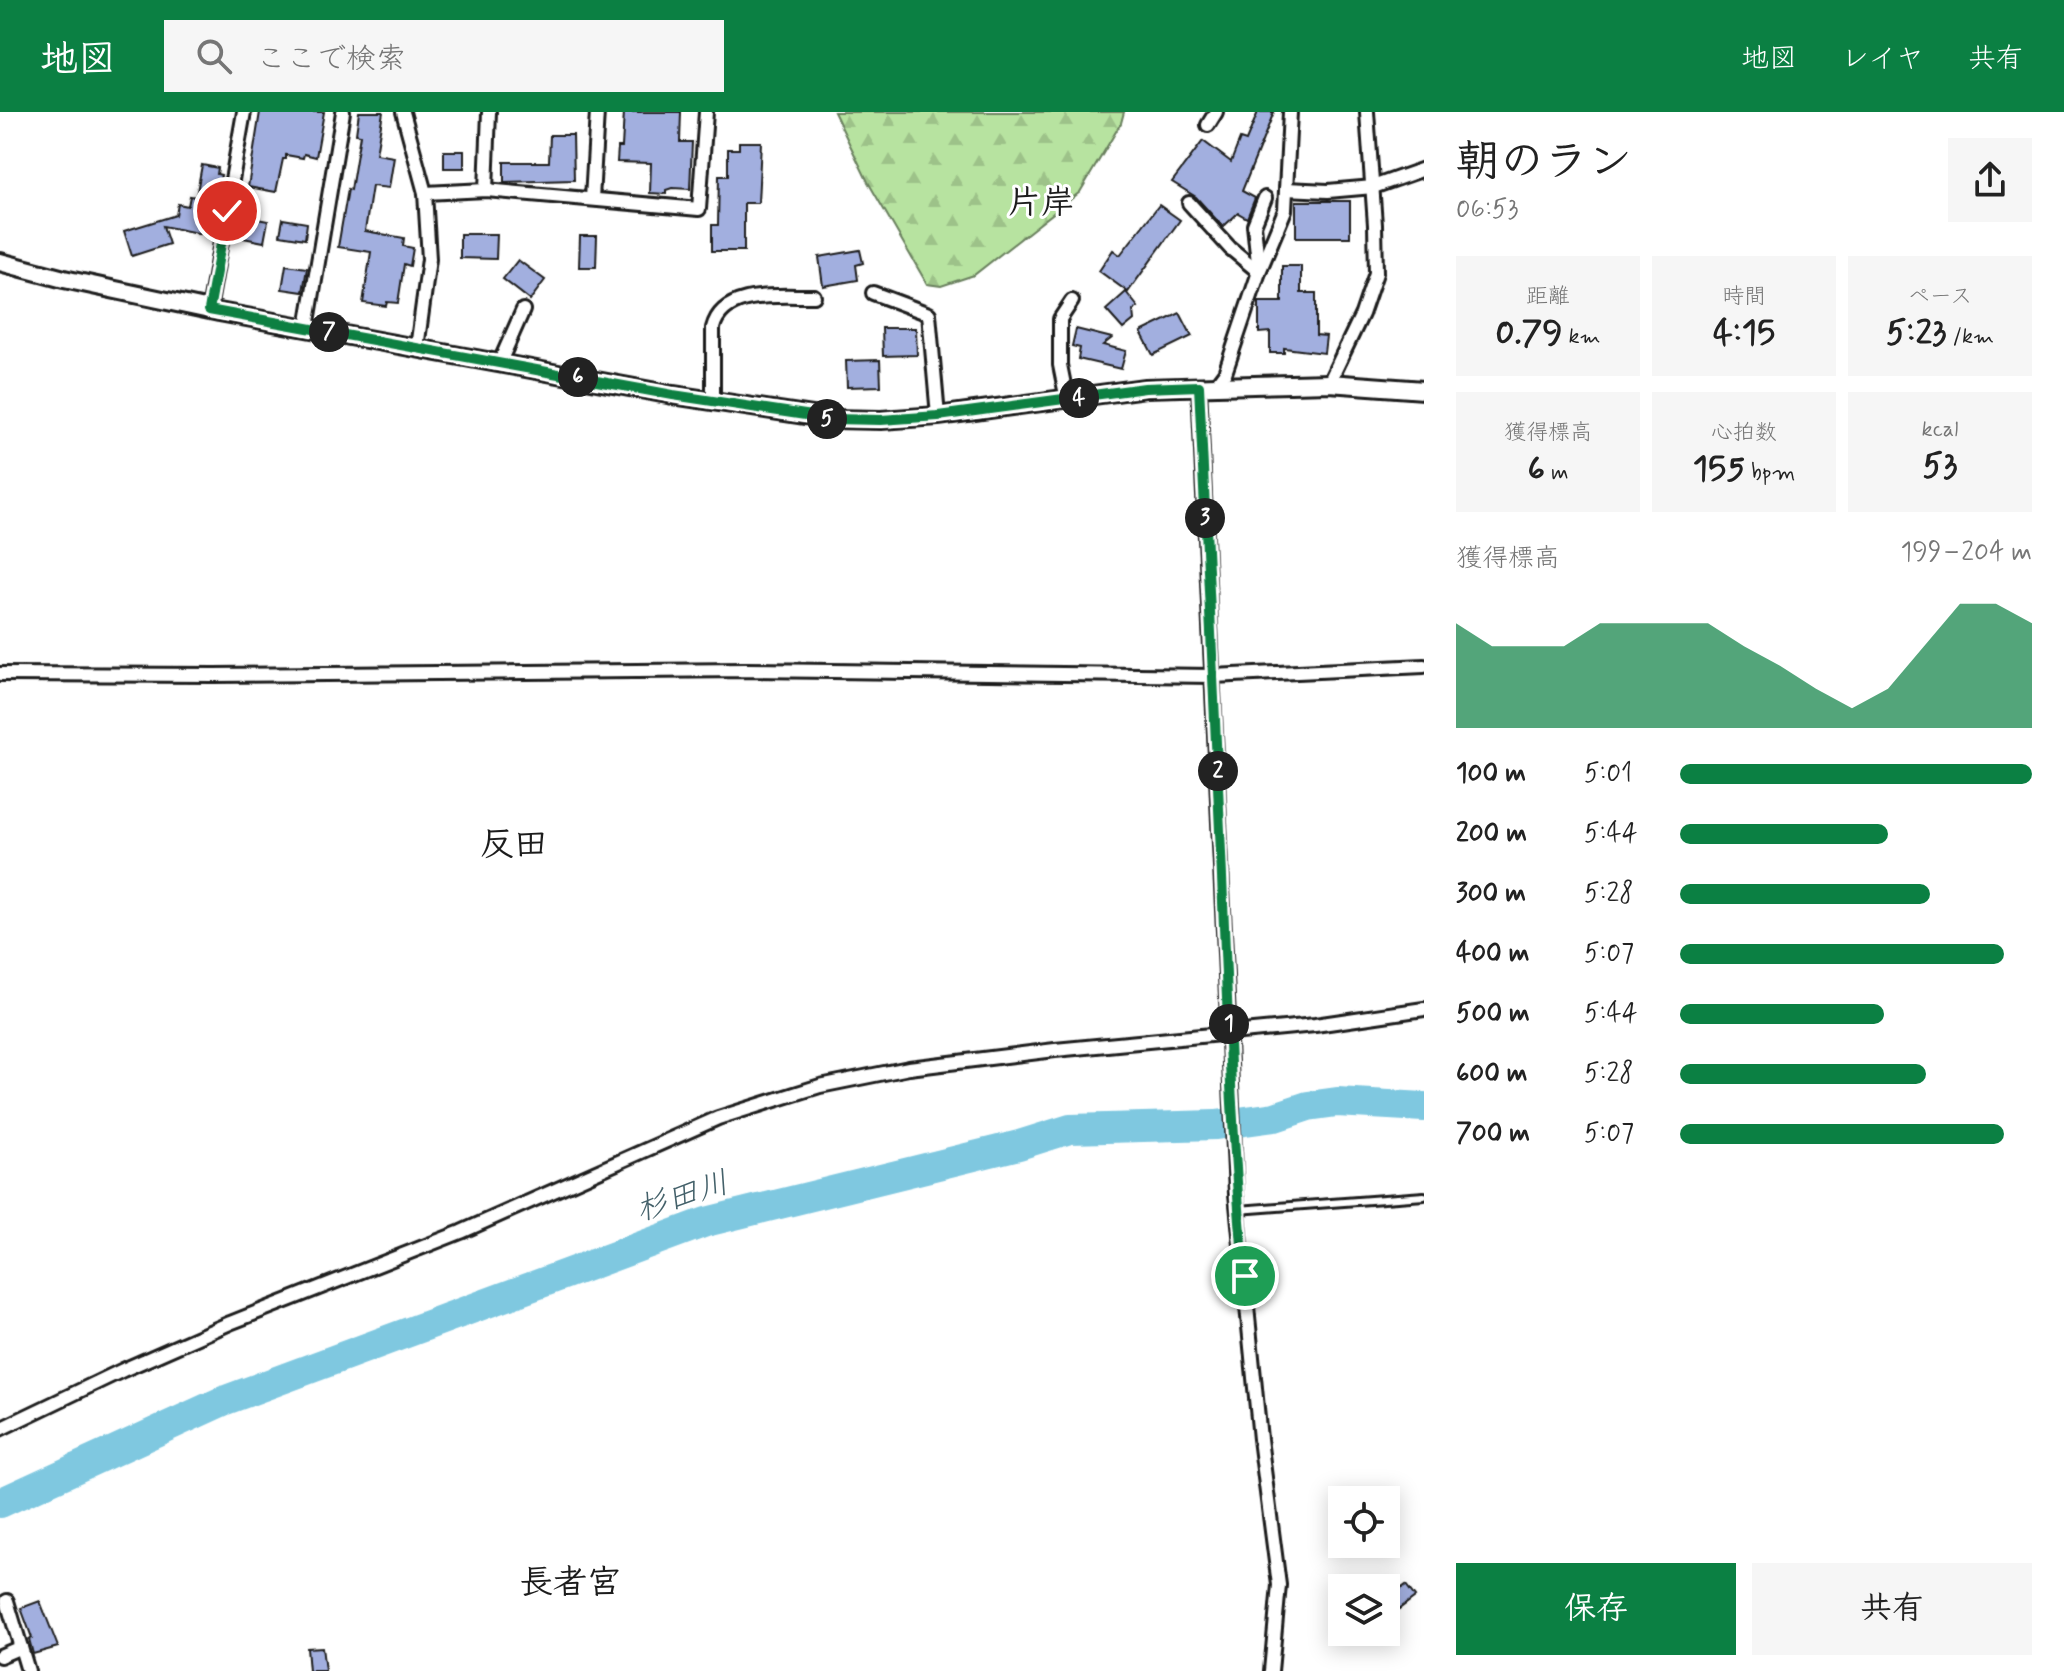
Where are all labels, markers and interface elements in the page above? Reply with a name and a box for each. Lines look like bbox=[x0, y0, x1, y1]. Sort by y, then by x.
search box bbox=[164, 20, 724, 92]
icon: search bbox=[192, 34, 236, 78]
text: 地図 bbox=[40, 36, 116, 85]
text: ここで検索 bbox=[256, 40, 406, 79]
text: 地図 bbox=[1741, 41, 1797, 78]
text: レイヤ bbox=[1841, 41, 1924, 78]
text: 共有 bbox=[1968, 41, 2024, 78]
text: 朝のラン bbox=[1456, 134, 1632, 192]
button: share bbox=[1948, 138, 2032, 222]
pin bbox=[193, 177, 261, 245]
district label: 片岸 bbox=[1007, 181, 1075, 226]
icon: check bbox=[205, 189, 249, 233]
text: 06:53 bbox=[1456, 193, 1518, 227]
text: 距離 bbox=[1526, 283, 1570, 311]
text: 時間 bbox=[1722, 283, 1766, 311]
text: ペース bbox=[1908, 283, 1972, 311]
text: 0.79 bbox=[1495, 311, 1562, 356]
text: 4:15 bbox=[1713, 311, 1775, 356]
text: 5:23 bbox=[1886, 311, 1946, 356]
pin: 7 bbox=[309, 312, 349, 352]
text: 7 bbox=[322, 318, 336, 346]
text: km bbox=[1562, 323, 1601, 351]
text: /km bbox=[1946, 323, 1994, 351]
pin: 6 bbox=[558, 357, 598, 397]
text: 6 bbox=[572, 363, 584, 391]
pin: 4 bbox=[1059, 378, 1099, 418]
text: 4 bbox=[1073, 384, 1085, 412]
pin: 5 bbox=[807, 399, 847, 439]
text: 5 bbox=[820, 405, 834, 433]
text: kcal bbox=[1922, 416, 1958, 444]
text: 獲得標高 bbox=[1504, 419, 1592, 447]
text: 心拍数 bbox=[1711, 419, 1777, 447]
text: 53 bbox=[1923, 444, 1957, 489]
text: 6 bbox=[1528, 447, 1545, 492]
text: 155 bbox=[1693, 447, 1745, 492]
text: m bbox=[1545, 459, 1568, 487]
text: bpm bbox=[1745, 459, 1795, 487]
pin: 3 bbox=[1185, 498, 1225, 538]
text: 3 bbox=[1200, 504, 1210, 532]
text: 199–204 m bbox=[1901, 536, 2032, 570]
text: 獲得標高 bbox=[1456, 542, 1560, 576]
pin: 2 bbox=[1198, 751, 1238, 791]
text: 2 bbox=[1213, 757, 1223, 785]
text: 100 m bbox=[1456, 757, 1526, 791]
text: 5:01 bbox=[1584, 757, 1632, 791]
text: 200 m bbox=[1456, 817, 1527, 851]
text: 5:44 bbox=[1584, 817, 1637, 851]
district label: 反田 bbox=[480, 823, 548, 868]
text: 300 m bbox=[1456, 877, 1526, 911]
text: 5:28 bbox=[1584, 877, 1634, 911]
text: 400 m bbox=[1456, 937, 1529, 971]
text: 5:07 bbox=[1584, 937, 1634, 971]
text: 500 m bbox=[1456, 997, 1530, 1031]
text: 5:44 bbox=[1584, 997, 1637, 1031]
pin: 1 bbox=[1209, 1004, 1249, 1044]
text: 1 bbox=[1224, 1010, 1234, 1038]
text: 600 m bbox=[1456, 1057, 1528, 1091]
text: 5:28 bbox=[1584, 1057, 1634, 1091]
text: 700 m bbox=[1456, 1117, 1530, 1151]
text: 5:07 bbox=[1584, 1117, 1634, 1151]
water label: 杉田川 bbox=[630, 1162, 735, 1232]
pin bbox=[1211, 1242, 1279, 1310]
icon: arrive bbox=[1223, 1254, 1267, 1298]
map controls bbox=[1328, 1486, 1400, 1646]
button: locate bbox=[1328, 1486, 1400, 1558]
district label: 長者宮 bbox=[519, 1561, 621, 1606]
button: 保存 bbox=[1456, 1563, 1736, 1655]
button: 共有 bbox=[1752, 1563, 2032, 1655]
button: layers bbox=[1328, 1574, 1400, 1646]

